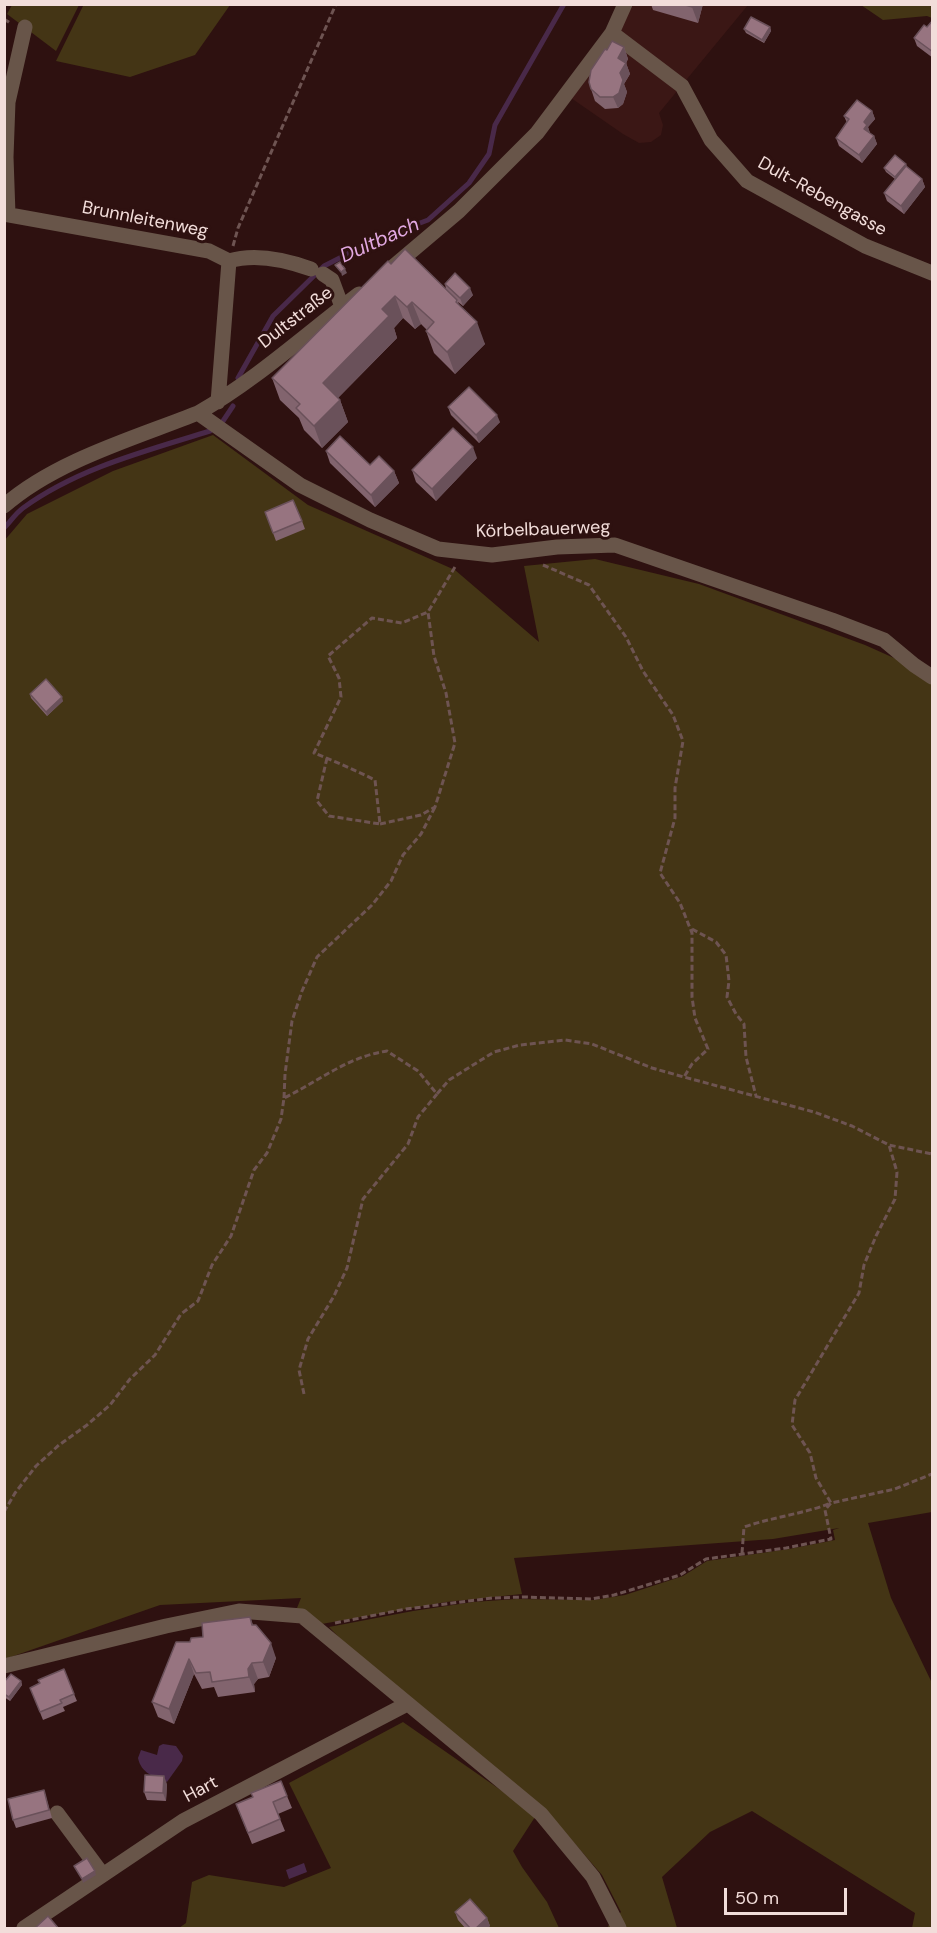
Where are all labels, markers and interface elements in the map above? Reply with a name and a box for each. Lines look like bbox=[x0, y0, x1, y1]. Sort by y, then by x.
street label: Dult-Rebengasse bbox=[754, 153, 890, 241]
street label: Brunnleitenweg bbox=[80, 197, 210, 243]
water label: Dultbach bbox=[337, 213, 423, 269]
street label: Dultstraße bbox=[255, 282, 337, 354]
street label: Körbelbauerweg bbox=[475, 517, 611, 543]
street label: Hart bbox=[180, 1772, 222, 1808]
scale bar bbox=[727, 1876, 850, 1914]
text: 50 m bbox=[735, 1886, 779, 1910]

